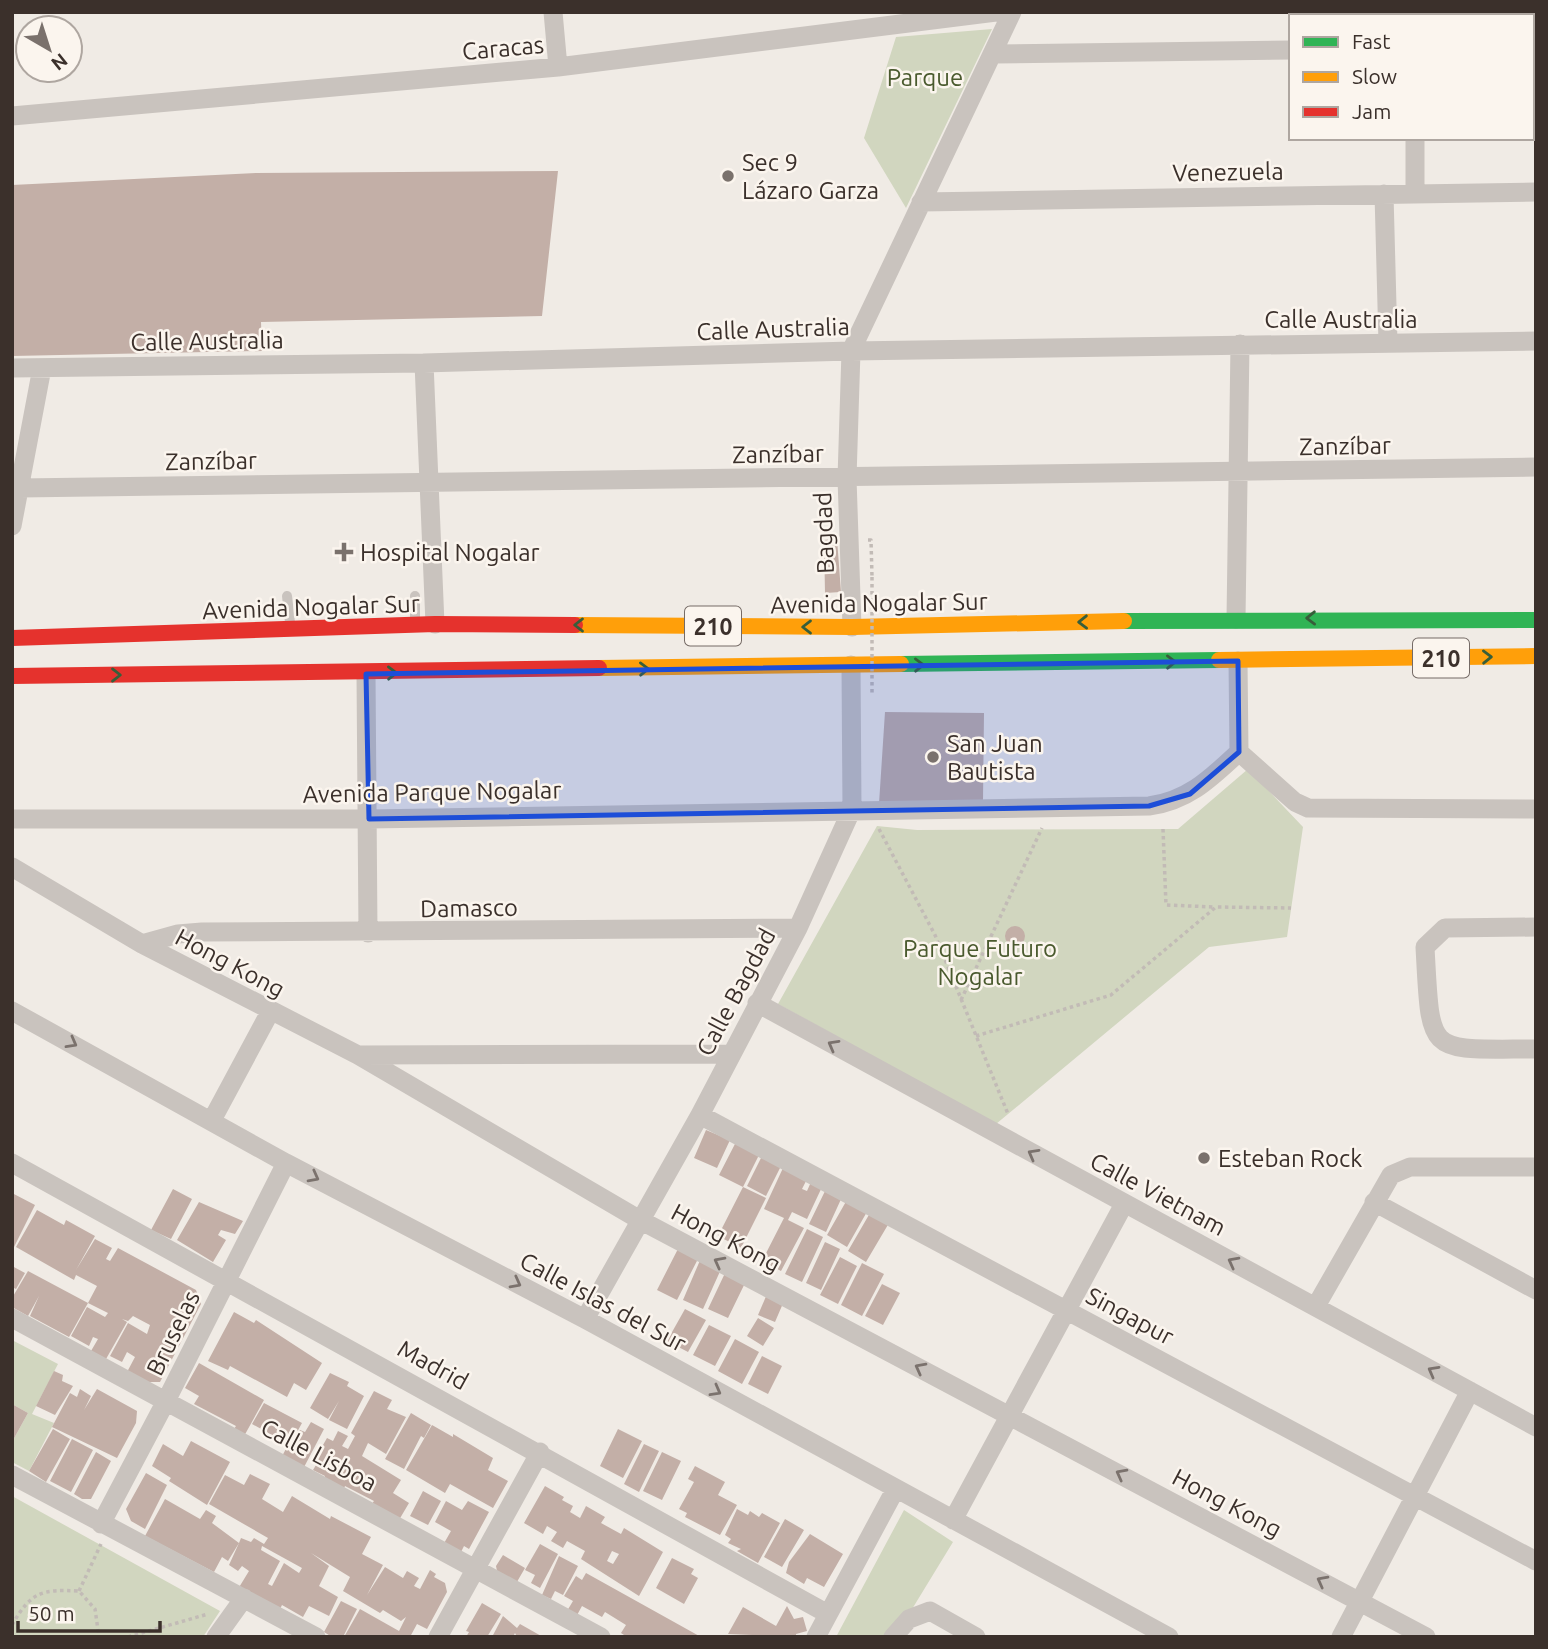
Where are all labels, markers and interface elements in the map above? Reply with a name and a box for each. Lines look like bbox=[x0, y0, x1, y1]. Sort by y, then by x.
north arrow bbox=[14, 14, 84, 84]
legend bbox=[1289, 14, 1534, 140]
text: Fast bbox=[1352, 29, 1390, 53]
street label: Caracas bbox=[461, 31, 545, 65]
text: N bbox=[47, 49, 72, 75]
park label: Parque bbox=[887, 64, 963, 91]
text: Slow bbox=[1352, 64, 1397, 88]
text: Jam bbox=[1352, 99, 1391, 123]
place label: Sec 9 Lázaro Garza bbox=[742, 149, 879, 204]
street label: Venezuela bbox=[1172, 158, 1284, 186]
marker: Sec 9 Lázaro Garza bbox=[720, 168, 736, 184]
street label: Calle Australia bbox=[1264, 306, 1418, 333]
street label: Calle Australia bbox=[696, 313, 850, 345]
street label: Calle Australia bbox=[130, 326, 284, 356]
street label: Zanzíbar bbox=[1299, 432, 1391, 460]
street label: Zanzíbar bbox=[732, 440, 824, 468]
street label: Zanzíbar bbox=[165, 447, 257, 475]
street label: Bagdad bbox=[809, 492, 839, 574]
place label: Hospital Nogalar bbox=[360, 539, 540, 566]
marker: Hospital Nogalar bbox=[334, 542, 354, 562]
street label: Avenida Nogalar Sur bbox=[770, 588, 988, 618]
street label: Avenida Nogalar Sur bbox=[202, 590, 420, 624]
road number: 210 bbox=[685, 606, 741, 646]
one-way arrow bbox=[1305, 610, 1316, 626]
one-way arrow bbox=[1078, 614, 1088, 630]
one-way arrow bbox=[574, 618, 585, 633]
one-way arrow bbox=[801, 619, 812, 635]
road number: 210 bbox=[1413, 638, 1469, 678]
one-way arrow bbox=[1482, 649, 1493, 665]
one-way arrow bbox=[1167, 654, 1177, 670]
one-way arrow bbox=[915, 657, 925, 673]
one-way arrow bbox=[640, 661, 650, 677]
one-way arrow bbox=[387, 666, 398, 681]
one-way arrow bbox=[111, 668, 122, 683]
place label: San Juan Bautista bbox=[947, 730, 1043, 785]
marker: San Juan Bautista bbox=[925, 749, 941, 765]
street label: Avenida Parque Nogalar bbox=[302, 776, 562, 808]
street label: Damasco bbox=[420, 894, 518, 922]
street label: Hong Kong bbox=[171, 923, 289, 1003]
street label: Calle Bagdad bbox=[691, 924, 781, 1060]
park label: Parque Futuro Nogalar bbox=[903, 935, 1057, 990]
one-way arrow bbox=[65, 1035, 77, 1049]
one-way arrow bbox=[828, 1040, 841, 1053]
place label: Esteban Rock bbox=[1218, 1145, 1362, 1172]
street label: Calle Vietnam bbox=[1086, 1147, 1230, 1241]
one-way arrow bbox=[1028, 1149, 1040, 1162]
marker: Esteban Rock bbox=[1196, 1150, 1212, 1166]
one-way arrow bbox=[307, 1169, 319, 1183]
street label: Hong Kong bbox=[667, 1198, 785, 1278]
street label: Calle Islas del Sur bbox=[515, 1247, 691, 1357]
one-way arrow bbox=[714, 1257, 726, 1270]
one-way arrow bbox=[1228, 1257, 1240, 1270]
one-way arrow bbox=[509, 1274, 521, 1288]
street label: Singapur bbox=[1082, 1282, 1178, 1350]
street label: Bruselas bbox=[141, 1286, 205, 1380]
street label: Madrid bbox=[393, 1335, 473, 1395]
one-way arrow bbox=[915, 1363, 928, 1376]
one-way arrow bbox=[1428, 1366, 1440, 1379]
one-way arrow bbox=[709, 1383, 721, 1396]
street label: Calle Lisboa bbox=[256, 1413, 382, 1497]
street label: Hong Kong bbox=[1168, 1463, 1286, 1543]
one-way arrow bbox=[1116, 1469, 1129, 1483]
one-way arrow bbox=[1317, 1576, 1329, 1589]
scale bar bbox=[18, 1590, 159, 1634]
text: 50 m bbox=[28, 1601, 75, 1625]

